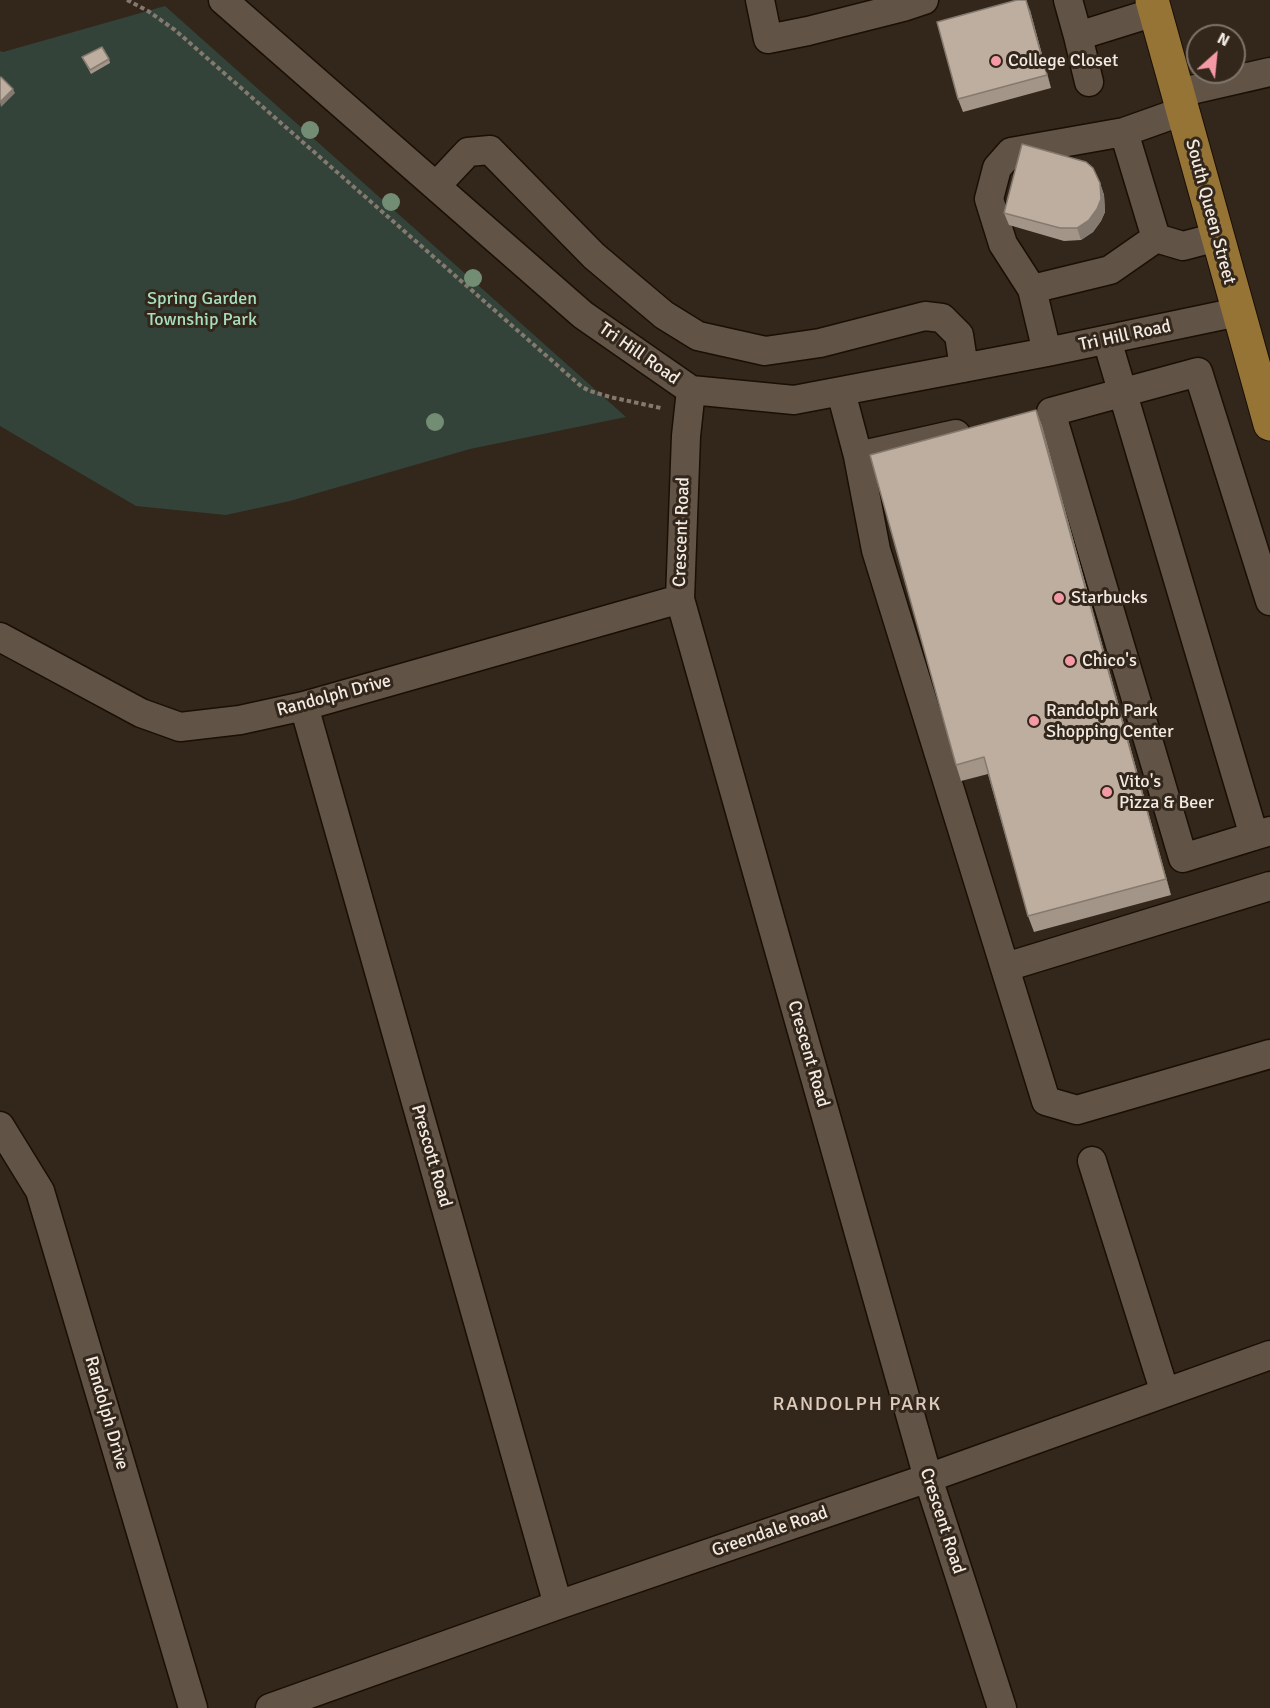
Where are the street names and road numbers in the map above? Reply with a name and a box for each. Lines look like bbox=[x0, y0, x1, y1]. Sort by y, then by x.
street label: South Queen Street bbox=[1180, 137, 1240, 287]
street label: Tri Hill Road bbox=[1077, 316, 1173, 356]
street label: Tri Hill Road bbox=[594, 318, 684, 390]
street label: Crescent Road bbox=[669, 477, 695, 587]
street label: Randolph Drive bbox=[275, 670, 393, 722]
street label: Crescent Road bbox=[782, 998, 834, 1110]
street label: Prescott Road bbox=[406, 1102, 456, 1210]
street label: Randolph Drive bbox=[79, 1354, 133, 1472]
street label: Crescent Road bbox=[915, 1465, 969, 1577]
street label: Greendale Road bbox=[709, 1502, 831, 1562]

